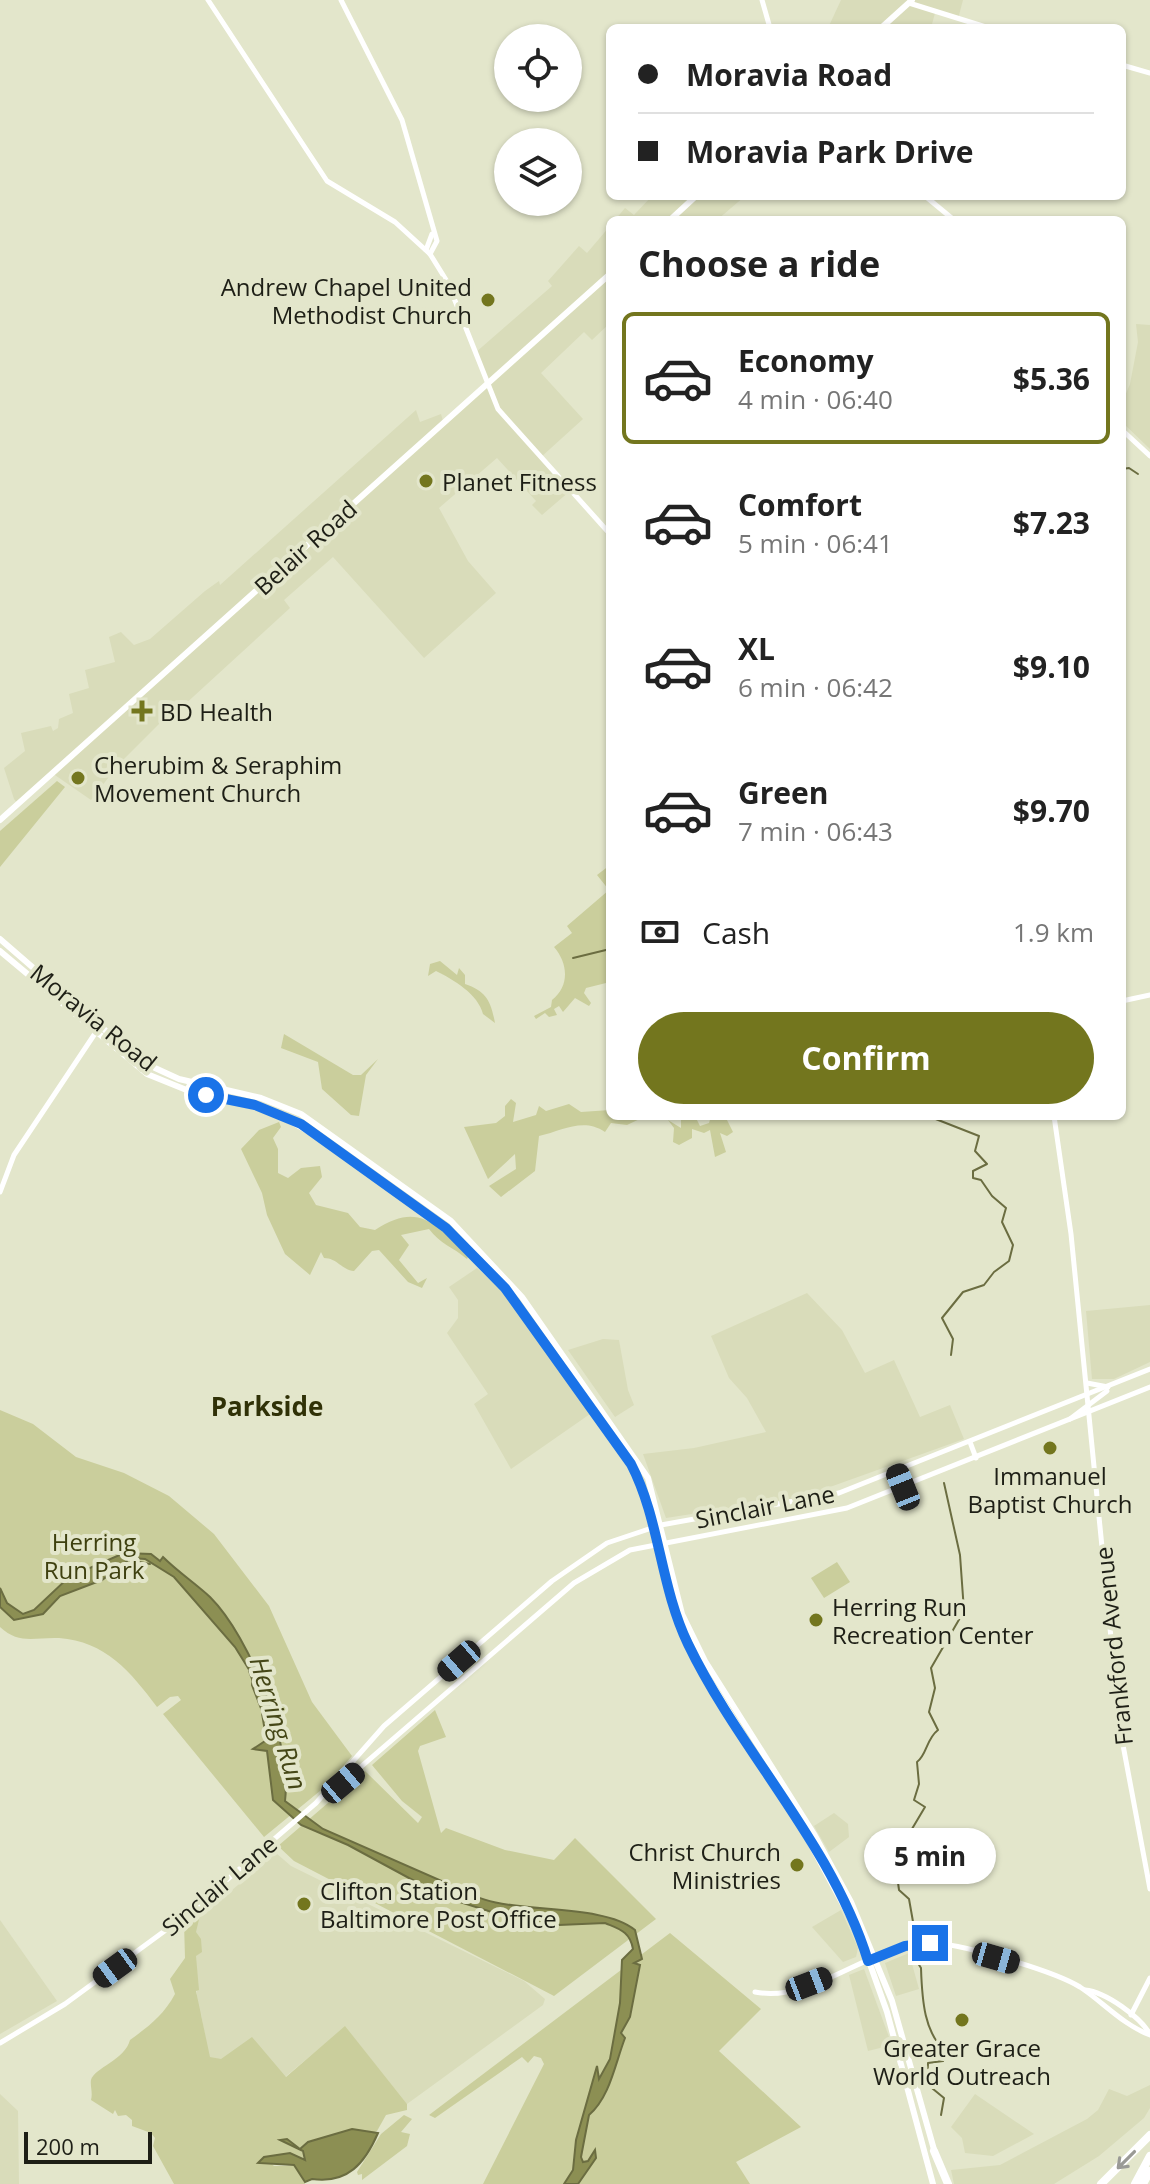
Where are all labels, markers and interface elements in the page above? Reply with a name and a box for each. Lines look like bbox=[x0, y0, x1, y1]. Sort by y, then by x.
map controls bbox=[494, 24, 582, 216]
button: locate bbox=[494, 24, 582, 112]
text: Moravia Road bbox=[686, 54, 892, 95]
button: layers bbox=[494, 128, 582, 216]
text: Moravia Park Drive bbox=[686, 131, 974, 172]
text: Choose a ride bbox=[638, 239, 880, 288]
place label: Andrew Chapel United Methodist Church bbox=[221, 270, 472, 331]
marker: Andrew Chapel United Methodist Church bbox=[479, 291, 497, 309]
text: Economy bbox=[738, 340, 874, 381]
icon: car bbox=[642, 342, 714, 414]
text: $5.36 bbox=[1013, 358, 1090, 399]
text: 4 min · 06:40 bbox=[738, 381, 893, 417]
place label: Planet Fitness bbox=[442, 465, 597, 498]
marker: Planet Fitness bbox=[417, 472, 435, 490]
text: Comfort bbox=[738, 484, 862, 525]
icon: car bbox=[642, 486, 714, 558]
street label: Belair Road bbox=[246, 492, 364, 602]
text: $7.23 bbox=[1013, 502, 1090, 543]
text: 5 min · 06:41 bbox=[738, 525, 893, 561]
text: XL bbox=[738, 628, 775, 669]
icon: car bbox=[642, 630, 714, 702]
text: $9.10 bbox=[1013, 646, 1090, 687]
text: 6 min · 06:42 bbox=[738, 669, 893, 705]
place label: BD Health bbox=[160, 695, 273, 728]
marker: BD Health bbox=[131, 700, 153, 722]
place label: Cherubim & Seraphim Movement Church bbox=[94, 748, 342, 809]
marker: Cherubim & Seraphim Movement Church bbox=[69, 769, 87, 787]
text: Green bbox=[738, 772, 829, 813]
icon: car bbox=[642, 774, 714, 846]
text: $9.70 bbox=[1013, 790, 1090, 831]
text: 7 min · 06:43 bbox=[738, 813, 893, 849]
icon: cash bbox=[638, 910, 682, 954]
text: Cash bbox=[702, 912, 770, 953]
text: 1.9 km bbox=[1013, 914, 1094, 950]
street label: Moravia Road bbox=[24, 956, 164, 1078]
button: Confirm bbox=[638, 1012, 1094, 1104]
route start bbox=[188, 1077, 224, 1113]
district label: Parkside bbox=[211, 1388, 323, 1424]
marker: Immanuel Baptist Church bbox=[1041, 1439, 1059, 1457]
place label: Immanuel Baptist Church bbox=[968, 1459, 1132, 1520]
car bbox=[883, 1460, 923, 1514]
street label: Sinclair Lane bbox=[693, 1476, 837, 1536]
park label: Herring Run Park bbox=[44, 1525, 145, 1586]
street label: Frankford Avenue bbox=[1086, 1545, 1140, 1747]
place label: Herring Run Recreation Center bbox=[832, 1590, 1034, 1651]
marker: Herring Run Recreation Center bbox=[807, 1611, 825, 1629]
car bbox=[433, 1636, 485, 1686]
water label: Herring Run bbox=[242, 1652, 316, 1794]
car bbox=[317, 1758, 369, 1808]
street label: Sinclair Lane bbox=[154, 1827, 284, 1943]
callout: 5 min bbox=[864, 1827, 996, 1883]
place label: Christ Church Ministries bbox=[628, 1835, 781, 1896]
text: 5 min bbox=[894, 1838, 966, 1874]
marker: Christ Church Ministries bbox=[788, 1856, 806, 1874]
place label: Clifton Station Baltimore Post Office bbox=[320, 1874, 557, 1935]
marker: Clifton Station Baltimore Post Office bbox=[295, 1895, 313, 1913]
route end bbox=[912, 1925, 948, 1961]
car bbox=[970, 1940, 1022, 1976]
car bbox=[89, 1944, 141, 1992]
car bbox=[782, 1964, 836, 2004]
marker: Greater Grace World Outreach bbox=[953, 2011, 971, 2029]
place label: Greater Grace World Outreach bbox=[873, 2031, 1051, 2092]
scale bar bbox=[24, 2128, 152, 2164]
text: 200 m bbox=[36, 2131, 100, 2161]
one-way arrow bbox=[1117, 2150, 1136, 2169]

